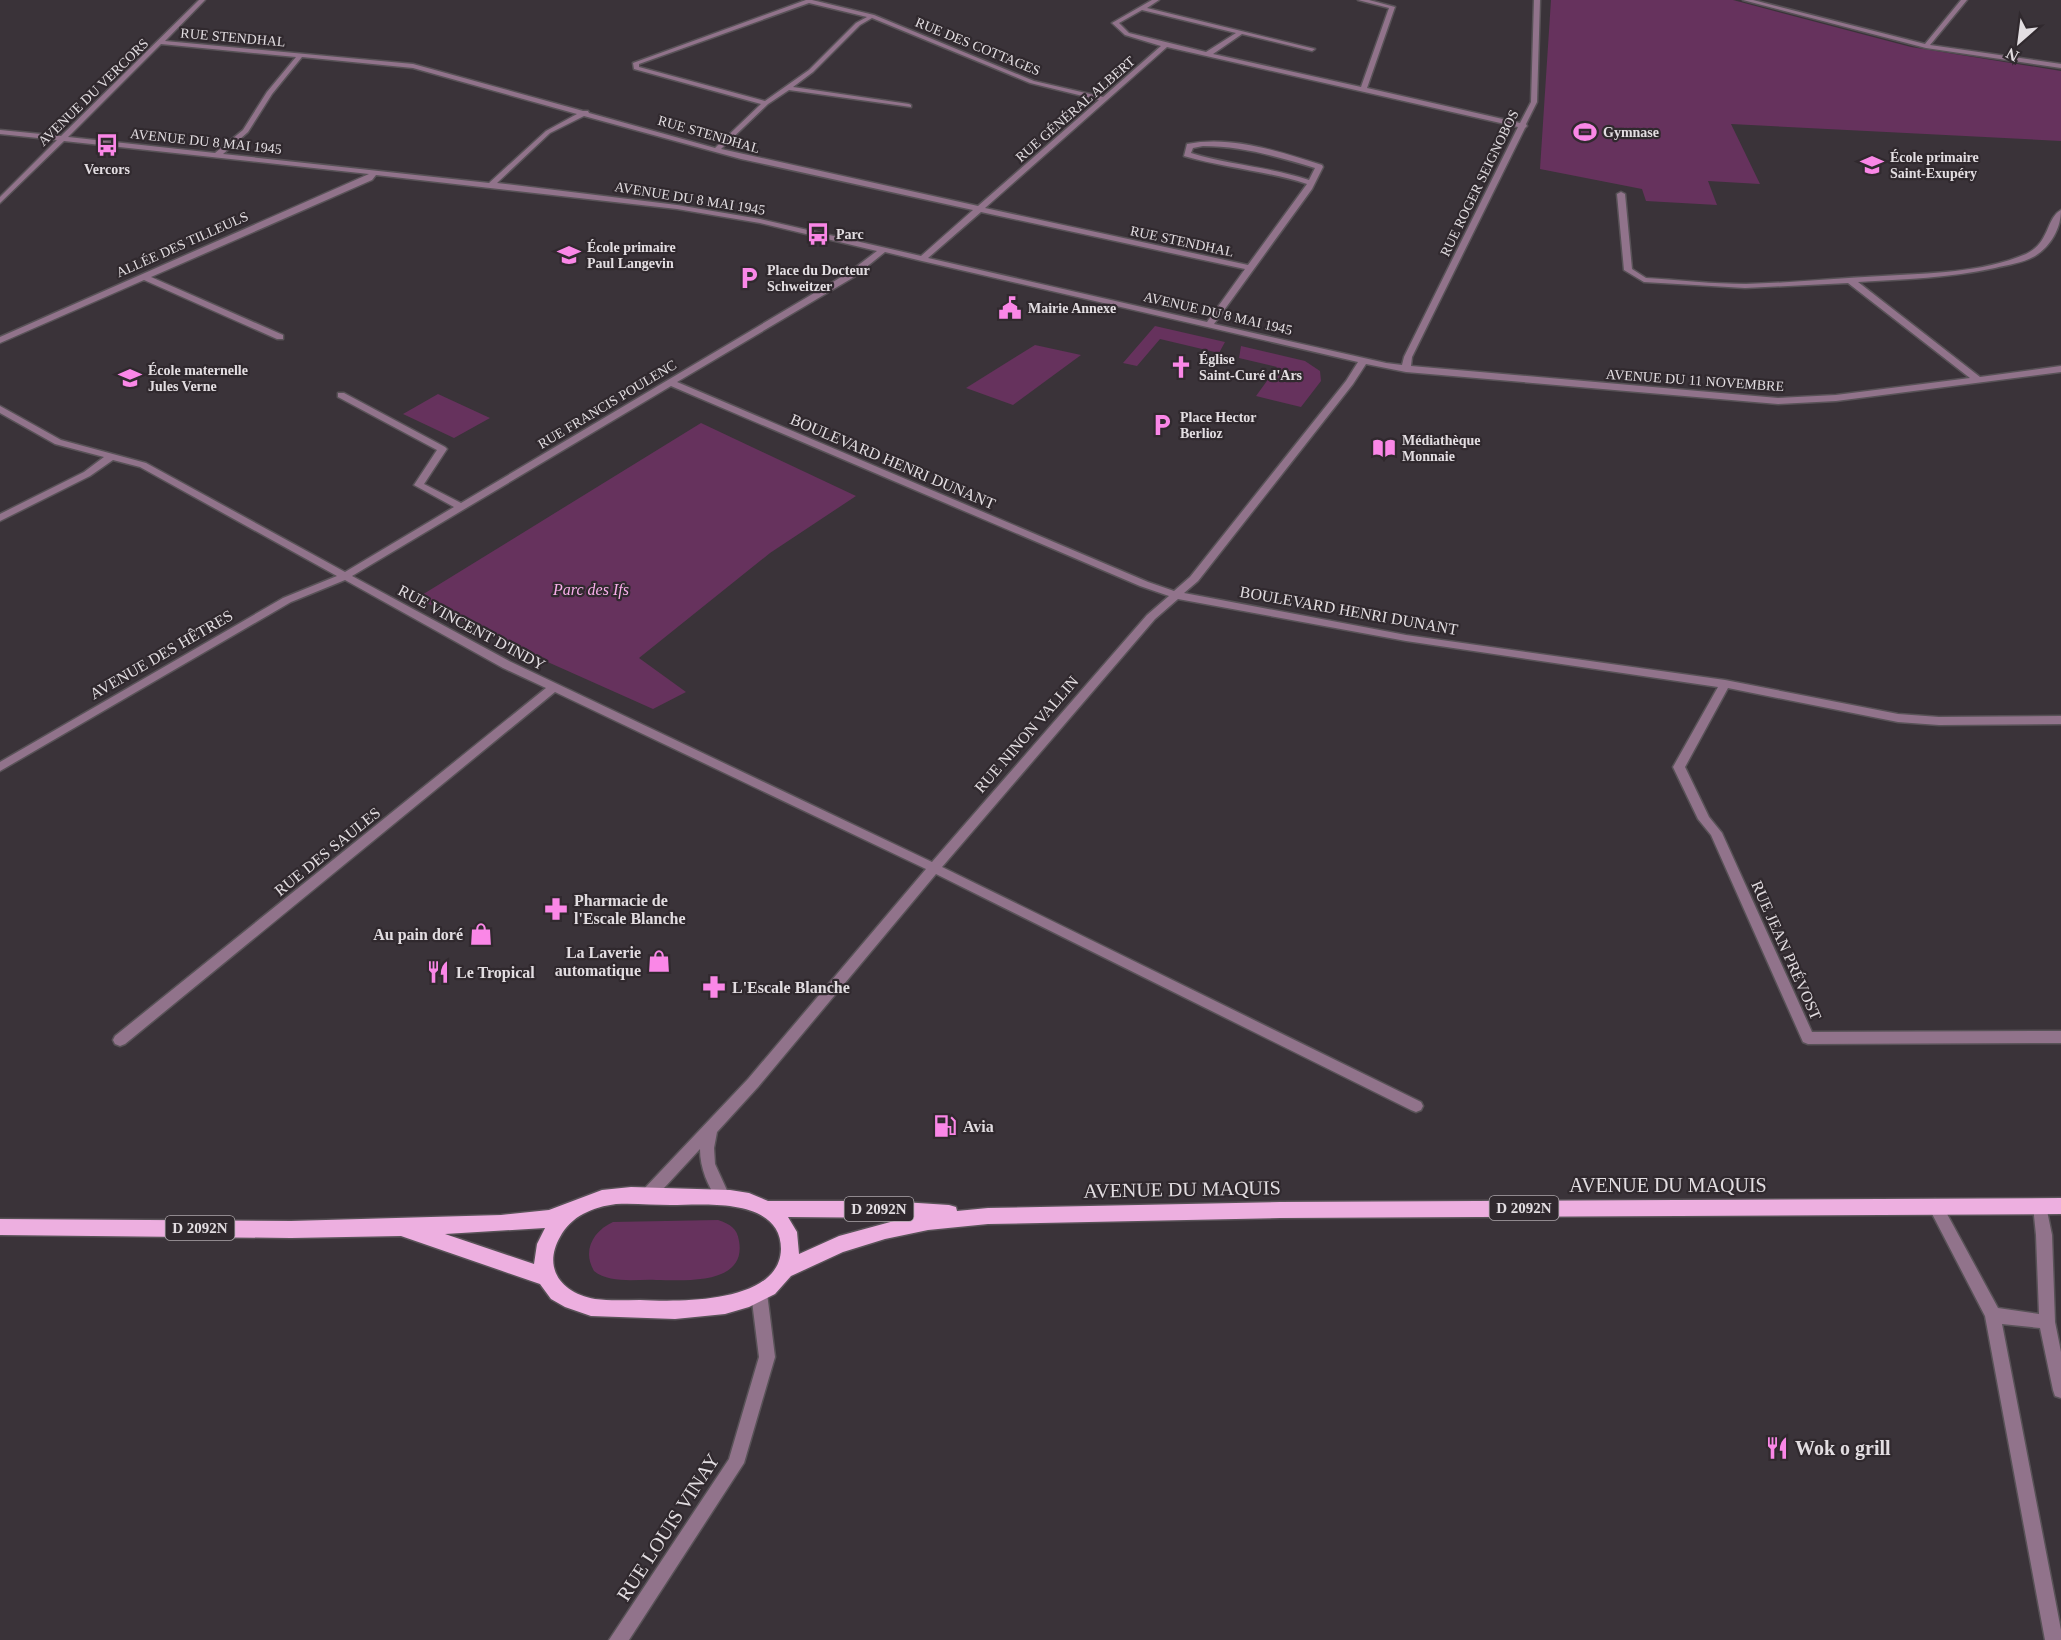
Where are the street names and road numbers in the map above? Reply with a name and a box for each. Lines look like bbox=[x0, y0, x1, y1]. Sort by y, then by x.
street label: RUE DES COTTAGES bbox=[913, 15, 1042, 78]
street label: RUE STENDHAL bbox=[180, 25, 286, 50]
street label: AVENUE DU VERCORS bbox=[35, 36, 152, 149]
street label: RUE GÉNÉRAL ALBERT bbox=[1012, 53, 1138, 165]
street label: RUE ROGER SEIGNOBOS bbox=[1437, 108, 1521, 259]
street label: RUE STENDHAL bbox=[656, 113, 762, 156]
street label: AVENUE DU 8 MAI 1945 bbox=[129, 126, 282, 157]
street label: AVENUE DU 8 MAI 1945 bbox=[614, 179, 766, 218]
street label: ALLÉE DES TILLEULS bbox=[113, 208, 251, 280]
street label: RUE STENDHAL bbox=[1129, 223, 1235, 260]
street label: AVENUE DU 8 MAI 1945 bbox=[1142, 289, 1294, 338]
street label: RUE FRANCIS POULENC bbox=[535, 357, 679, 452]
street label: AVENUE DU 11 NOVEMBRE bbox=[1605, 367, 1785, 394]
street label: BOULEVARD HENRI DUNANT bbox=[788, 410, 998, 513]
street label: RUE VINCENT D'INDY bbox=[395, 581, 549, 674]
street label: BOULEVARD HENRI DUNANT bbox=[1239, 583, 1459, 638]
street label: AVENUE DES HÊTRES bbox=[86, 606, 236, 702]
street label: RUE NINON VALLIN bbox=[971, 672, 1082, 796]
street label: RUE DES SAULES bbox=[271, 804, 383, 899]
street label: RUE JEAN PRÉVOST bbox=[1748, 878, 1826, 1022]
street label: AVENUE DU MAQUIS bbox=[1569, 1174, 1767, 1196]
street label: AVENUE DU MAQUIS bbox=[1083, 1176, 1281, 1202]
road number: D 2092N bbox=[1490, 1196, 1558, 1220]
road number: D 2092N bbox=[844, 1197, 914, 1221]
road number: D 2092N bbox=[166, 1216, 234, 1240]
street label: RUE LOUIS VINAY bbox=[612, 1449, 724, 1605]

